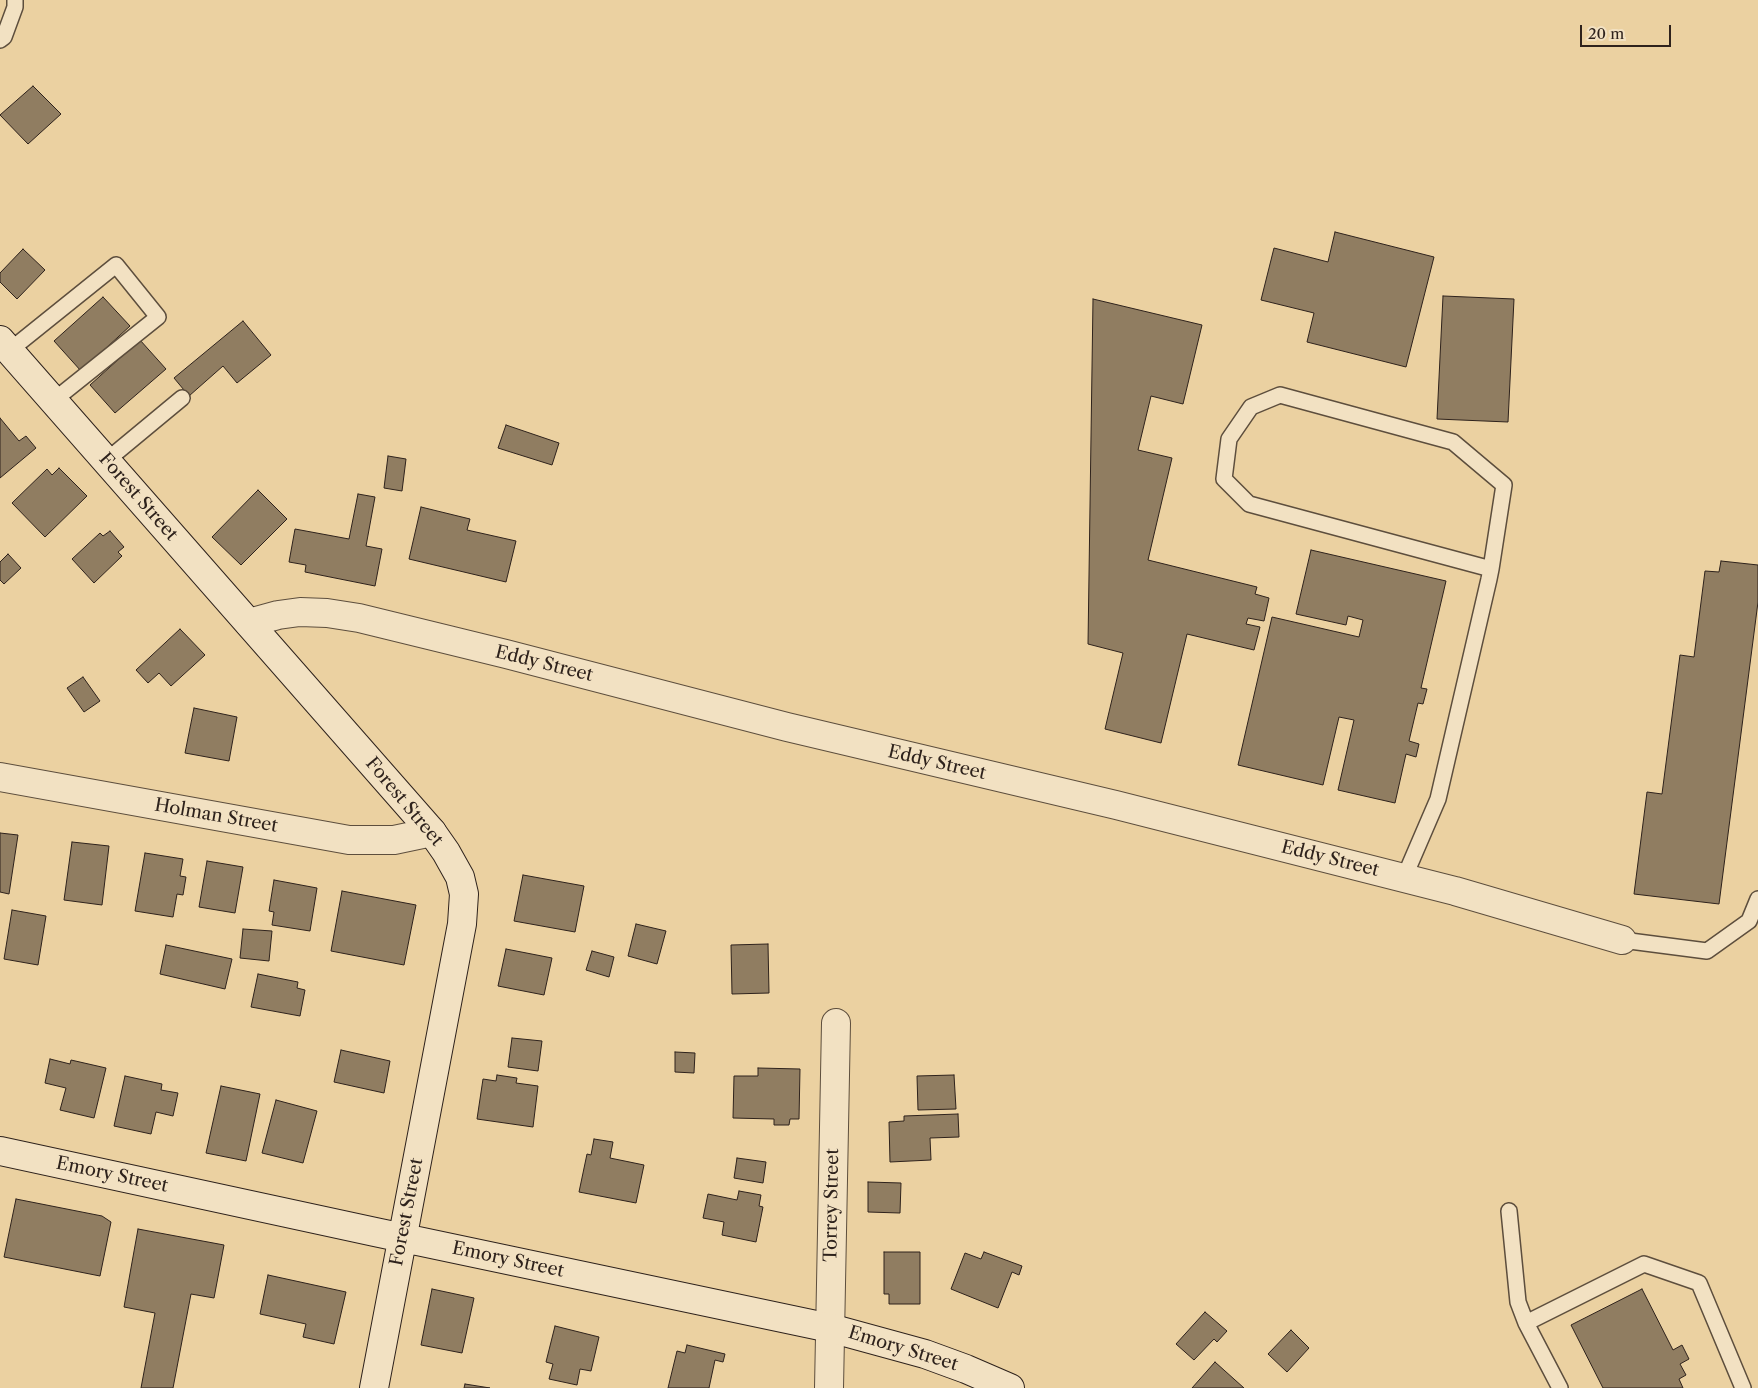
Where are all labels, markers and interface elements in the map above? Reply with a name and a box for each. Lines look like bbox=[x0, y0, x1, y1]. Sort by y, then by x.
scale bar bbox=[1583, 15, 1674, 47]
text: 20 m bbox=[1588, 24, 1624, 43]
street label: Forest Street bbox=[94, 449, 182, 545]
street label: Eddy Street bbox=[493, 641, 595, 687]
street label: Eddy Street bbox=[886, 741, 988, 785]
street label: Forest Street bbox=[361, 753, 447, 851]
street label: Holman Street bbox=[153, 795, 279, 837]
street label: Eddy Street bbox=[1279, 836, 1381, 882]
street label: Torrey Street bbox=[820, 1148, 844, 1262]
street label: Emory Street bbox=[54, 1153, 170, 1197]
street label: Forest Street bbox=[386, 1156, 428, 1268]
street label: Emory Street bbox=[450, 1238, 566, 1282]
street label: Emory Street bbox=[846, 1322, 960, 1376]

